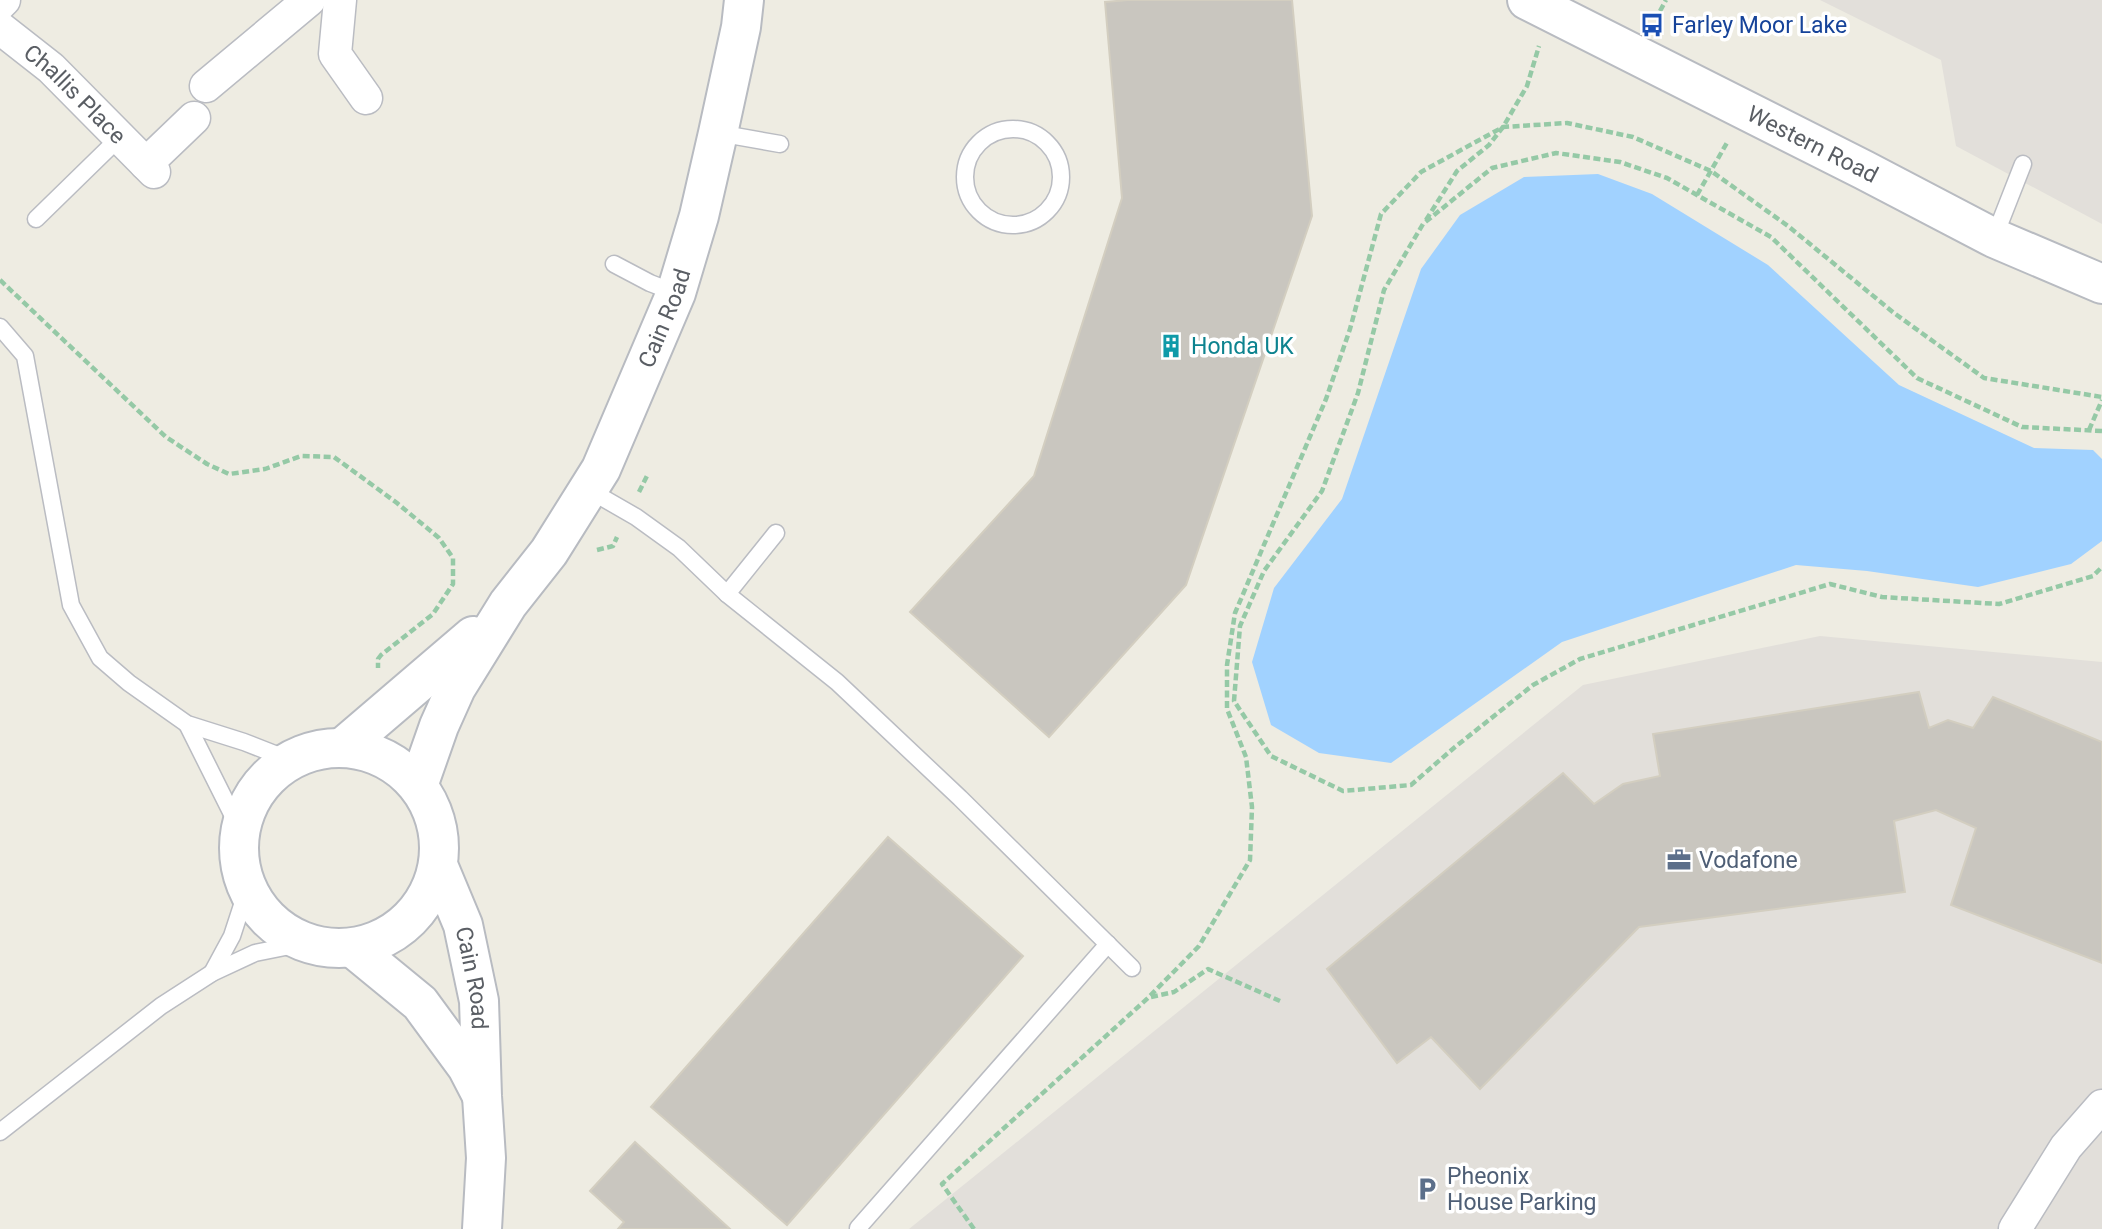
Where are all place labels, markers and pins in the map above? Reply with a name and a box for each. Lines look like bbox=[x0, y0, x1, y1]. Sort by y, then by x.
bus stop icon: Farley Moor Lake bbox=[1638, 11, 1666, 39]
place label: Farley Moor Lake bbox=[1672, 12, 1847, 39]
building icon: Honda UK bbox=[1157, 332, 1185, 360]
place label: Honda UK bbox=[1191, 333, 1294, 360]
office icon: Vodafone bbox=[1665, 846, 1693, 874]
place label: Vodafone bbox=[1699, 847, 1798, 874]
place label: Pheonix House Parking bbox=[1447, 1163, 1597, 1216]
parking icon: Pheonix House Parking bbox=[1413, 1175, 1441, 1203]

